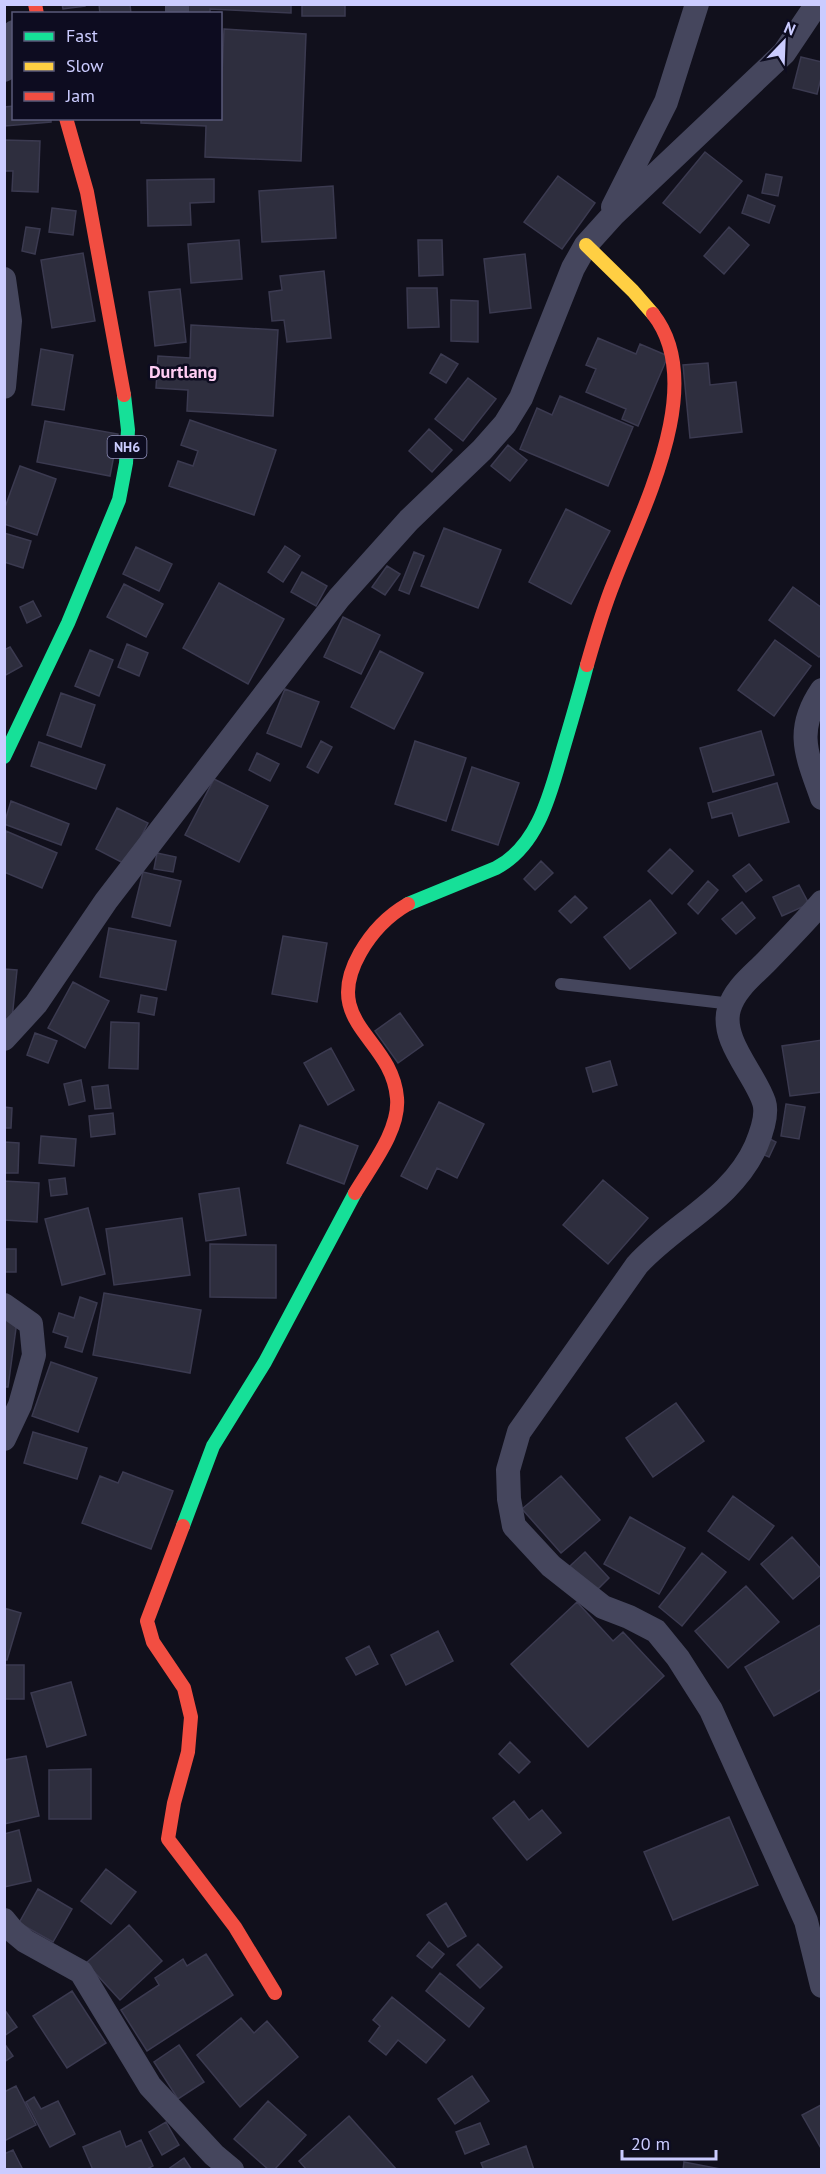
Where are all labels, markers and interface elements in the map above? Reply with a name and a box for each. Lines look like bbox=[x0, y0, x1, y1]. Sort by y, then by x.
legend bbox=[12, 12, 222, 120]
north arrow bbox=[754, 12, 814, 72]
text: N bbox=[781, 17, 799, 39]
text: Fast bbox=[66, 24, 98, 47]
text: Slow bbox=[66, 54, 104, 77]
text: Jam bbox=[65, 84, 95, 107]
district label: Durtlang bbox=[149, 360, 217, 383]
road number: NH6 bbox=[108, 436, 146, 458]
scale bar bbox=[622, 2123, 716, 2161]
text: 20 m bbox=[631, 2132, 670, 2155]

